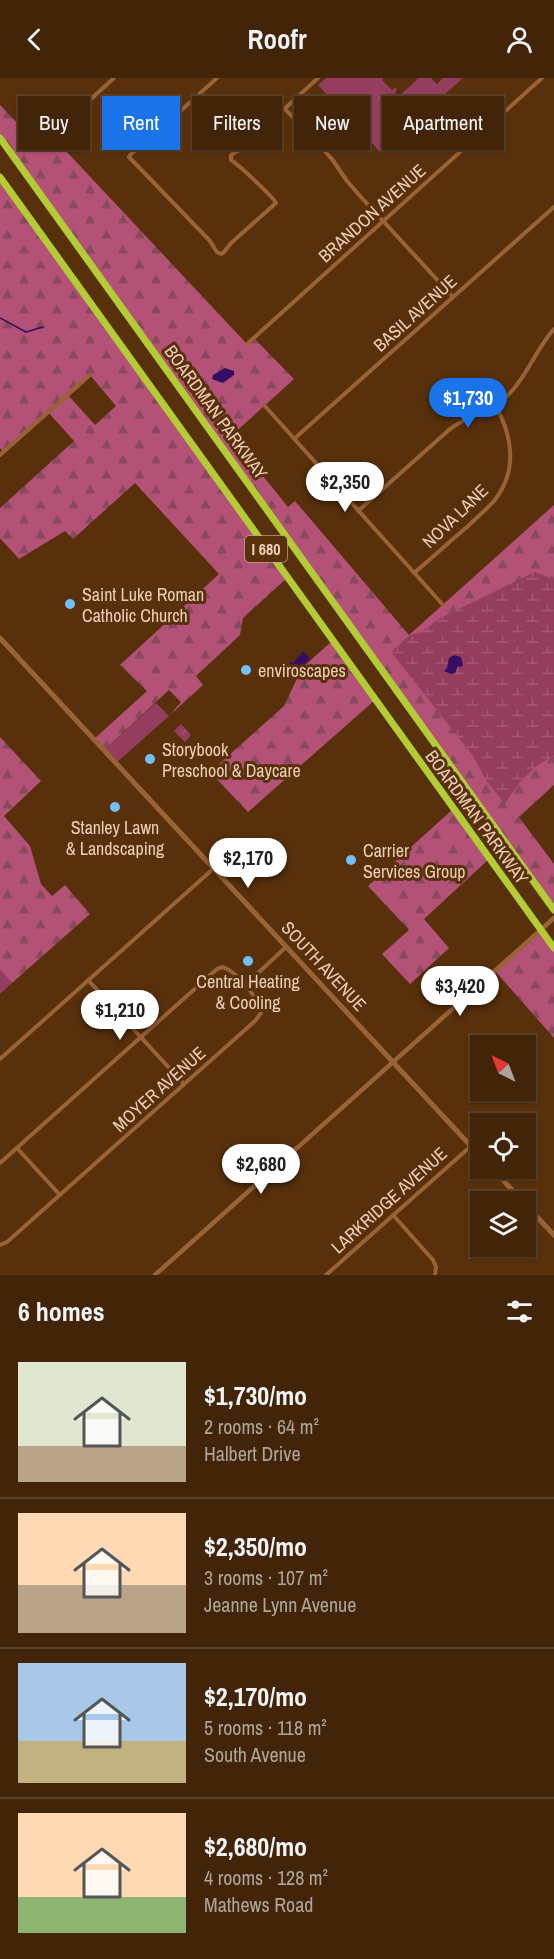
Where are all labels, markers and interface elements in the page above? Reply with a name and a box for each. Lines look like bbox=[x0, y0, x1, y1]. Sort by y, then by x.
text: Roofr bbox=[247, 21, 307, 57]
icon: back bbox=[18, 23, 51, 56]
icon: person bbox=[503, 23, 536, 56]
chip: Buy bbox=[18, 96, 90, 150]
chip: Rent bbox=[102, 96, 180, 150]
chip: Filters bbox=[192, 96, 282, 150]
chip: New bbox=[294, 96, 370, 150]
chip: Apartment bbox=[382, 96, 504, 150]
street label: BRANDON AVENUE bbox=[313, 158, 431, 268]
street label: BASIL AVENUE bbox=[368, 269, 462, 357]
street label: BOARDMAN PARKWAY bbox=[159, 340, 273, 484]
pin: $1,730 bbox=[419, 378, 517, 429]
text: $1,730 bbox=[443, 384, 493, 411]
pin: $2,350 bbox=[296, 462, 394, 513]
text: $2,350 bbox=[320, 468, 370, 495]
street label: NOVA LANE bbox=[417, 478, 493, 554]
road number: I 680 bbox=[245, 536, 287, 562]
place label: Saint Luke Roman Catholic Church bbox=[82, 582, 204, 628]
marker: Saint Luke Roman Catholic Church bbox=[63, 597, 77, 611]
place label: enviroscapes bbox=[258, 658, 346, 683]
marker: enviroscapes bbox=[239, 663, 253, 677]
place label: Storybook Preschool & Daycare bbox=[162, 737, 301, 783]
street label: BOARDMAN PARKWAY bbox=[420, 745, 534, 889]
marker: Storybook Preschool & Daycare bbox=[143, 752, 157, 766]
marker: Stanley Lawn & Landscaping bbox=[108, 800, 122, 814]
place label: Stanley Lawn & Landscaping bbox=[66, 815, 165, 861]
pin: $2,170 bbox=[199, 838, 297, 889]
place label: Carrier Services Group bbox=[363, 838, 466, 884]
text: $2,170 bbox=[223, 844, 273, 871]
marker: Carrier Services Group bbox=[344, 853, 358, 867]
street label: SOUTH AVENUE bbox=[276, 916, 372, 1016]
marker: Central Heating & Cooling bbox=[241, 954, 255, 968]
pin: $3,420 bbox=[411, 966, 509, 1017]
place label: Central Heating & Cooling bbox=[196, 969, 300, 1015]
text: $3,420 bbox=[435, 972, 485, 999]
pin: $1,210 bbox=[71, 990, 169, 1041]
text: $1,210 bbox=[95, 996, 145, 1023]
north arrow bbox=[470, 1035, 536, 1101]
map controls bbox=[470, 1035, 536, 1257]
street label: MOYER AVENUE bbox=[107, 1041, 211, 1137]
button: locate bbox=[470, 1113, 536, 1179]
street label: LARKRIDGE AVENUE bbox=[326, 1141, 452, 1259]
pin: $2,680 bbox=[212, 1144, 310, 1195]
text: $2,680 bbox=[236, 1150, 286, 1177]
button: layers bbox=[470, 1191, 536, 1257]
text: 6 homes bbox=[18, 1294, 105, 1329]
icon: filters bbox=[503, 1295, 536, 1328]
text: $1,730/mo bbox=[204, 1378, 307, 1413]
icon: home bbox=[66, 1386, 138, 1458]
text: 2 rooms · 64 m² bbox=[204, 1413, 319, 1440]
text: Halbert Drive bbox=[204, 1440, 301, 1467]
text: $2,350/mo bbox=[204, 1529, 307, 1564]
icon: home bbox=[66, 1537, 138, 1609]
text: 3 rooms · 107 m² bbox=[204, 1564, 328, 1591]
text: Jeanne Lynn Avenue bbox=[204, 1591, 356, 1618]
text: $2,170/mo bbox=[204, 1679, 307, 1714]
icon: home bbox=[66, 1687, 138, 1759]
text: 5 rooms · 118 m² bbox=[204, 1714, 327, 1741]
text: South Avenue bbox=[204, 1741, 306, 1768]
text: $2,680/mo bbox=[204, 1829, 307, 1864]
icon: home bbox=[66, 1837, 138, 1909]
text: 4 rooms · 128 m² bbox=[204, 1864, 328, 1891]
text: Mathews Road bbox=[204, 1891, 313, 1918]

